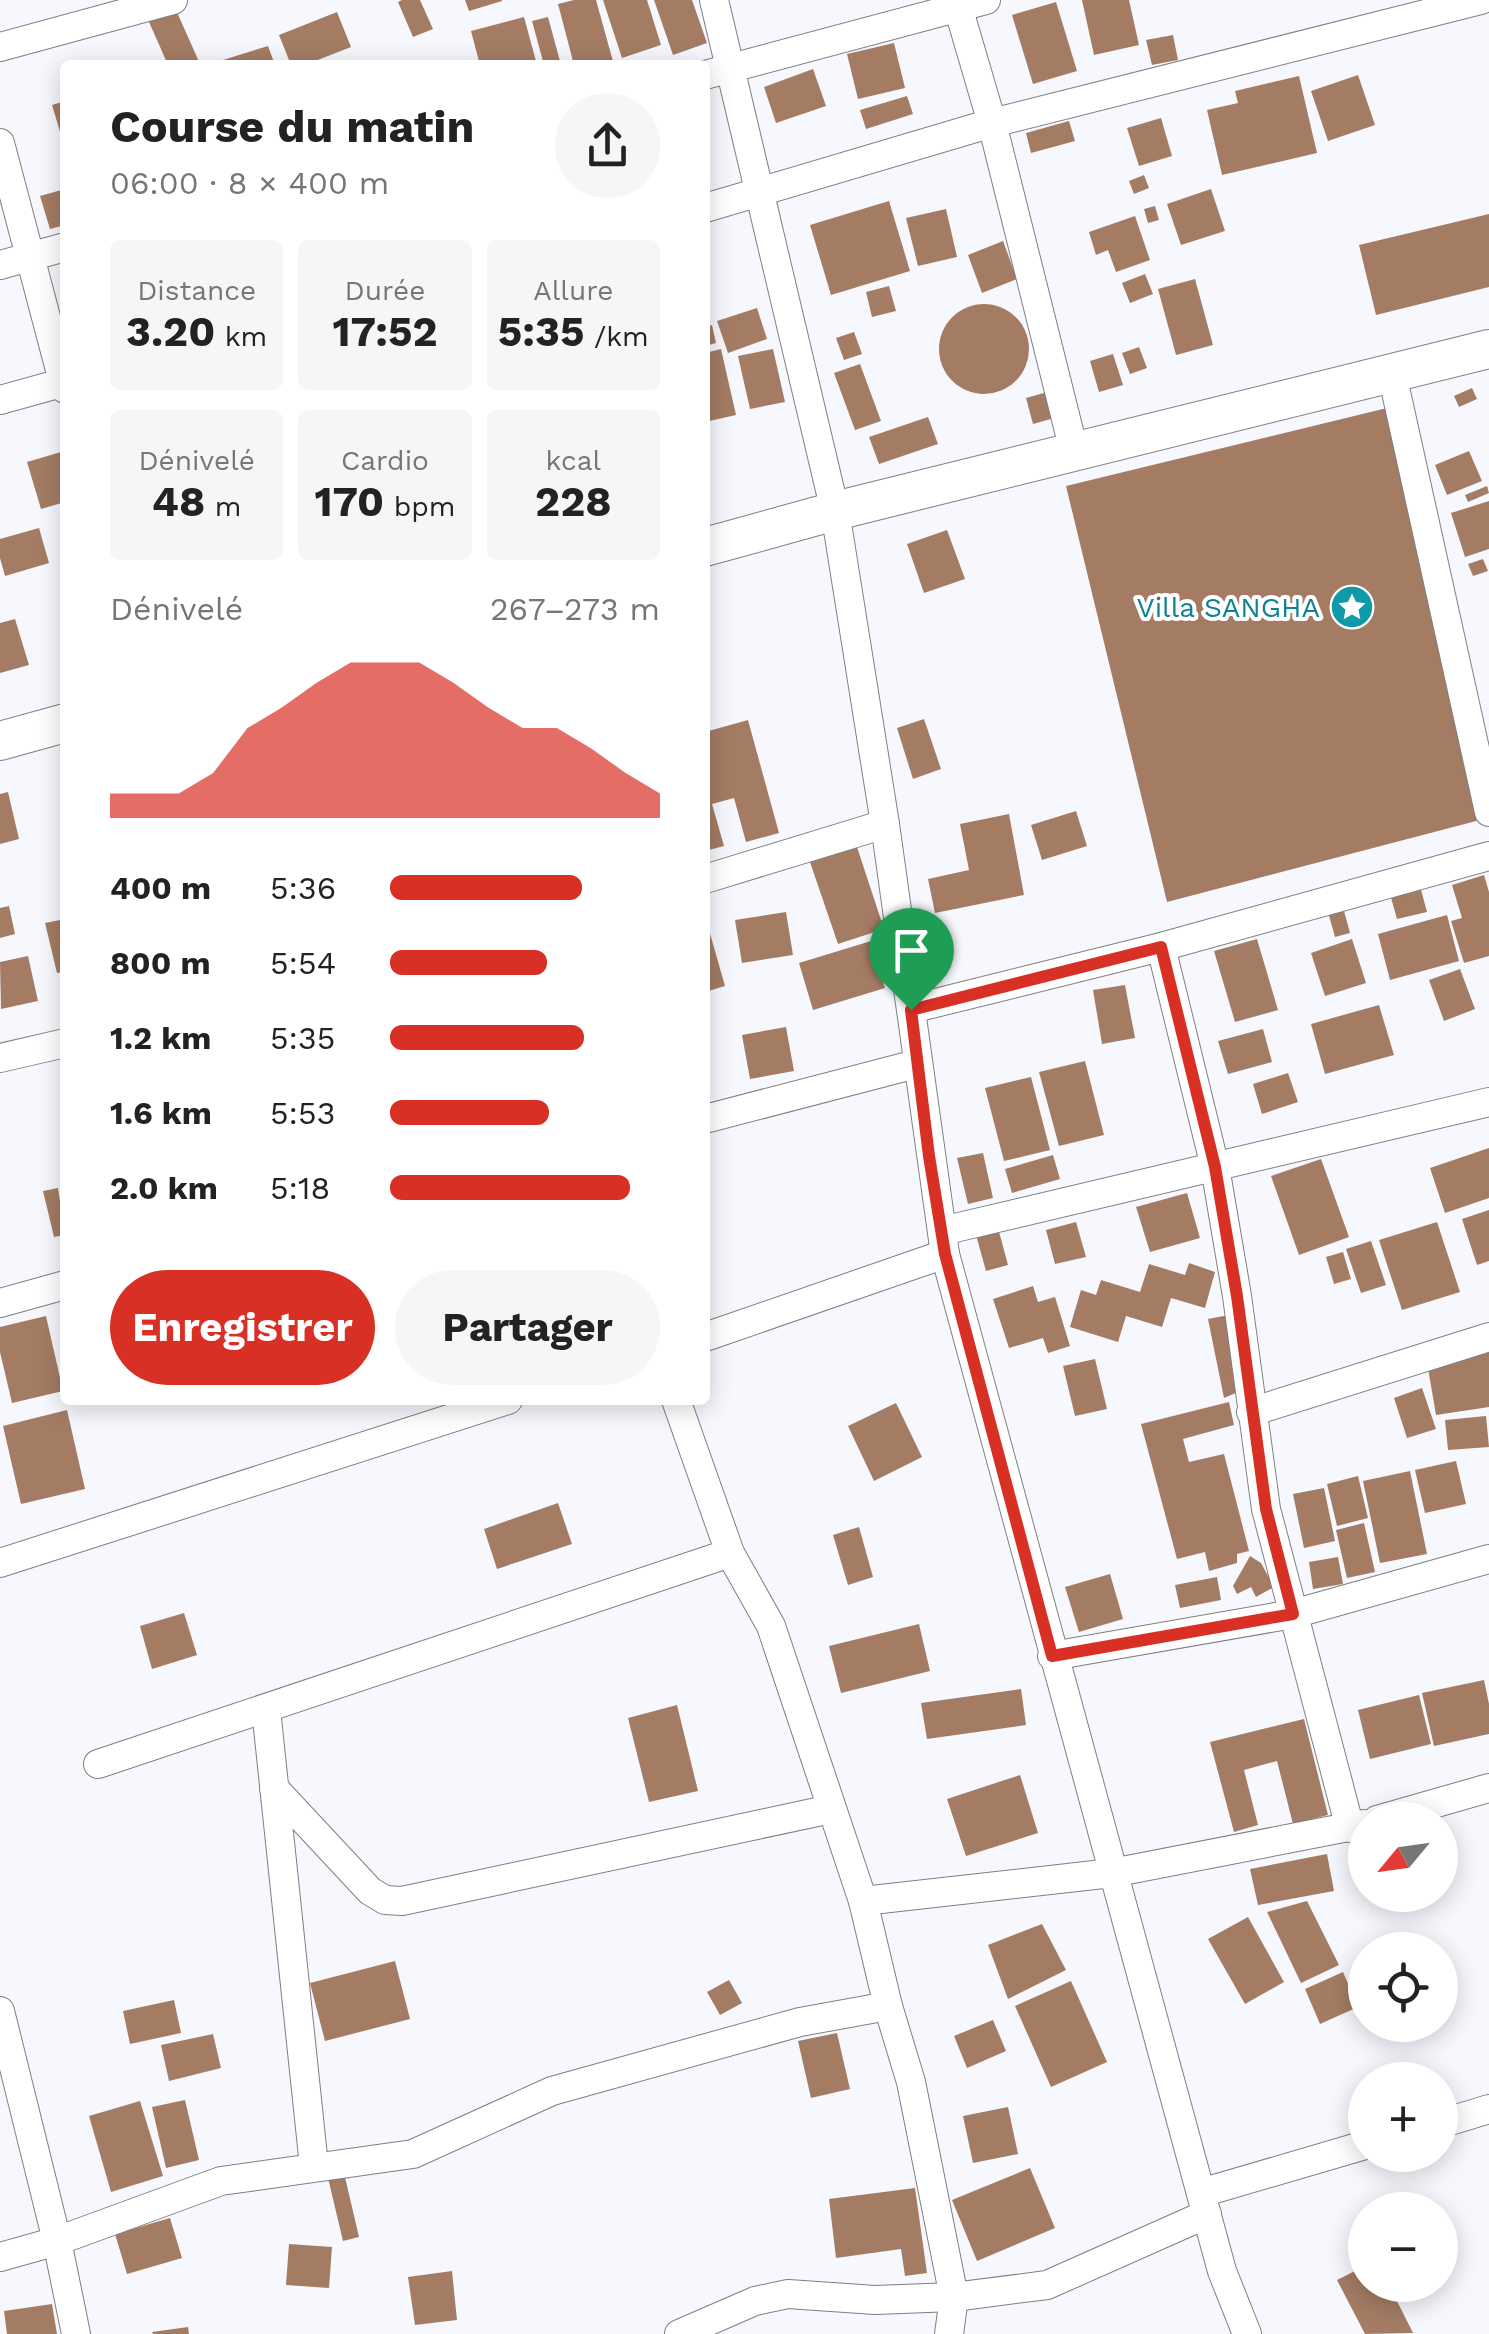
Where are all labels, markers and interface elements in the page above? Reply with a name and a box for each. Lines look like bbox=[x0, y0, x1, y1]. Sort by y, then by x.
button: share bbox=[555, 93, 660, 198]
text: Course du matin bbox=[110, 100, 474, 153]
text: 06:00 · 8 × 400 m bbox=[110, 164, 389, 202]
text: Distance bbox=[137, 274, 256, 307]
text: Durée bbox=[345, 274, 425, 307]
text: Allure bbox=[533, 274, 613, 307]
text: 3.20 bbox=[126, 307, 215, 356]
text: 17:52 bbox=[332, 307, 438, 356]
text: 5:35 bbox=[498, 307, 584, 356]
text: km bbox=[215, 320, 267, 353]
text: /km bbox=[584, 320, 649, 353]
text: Dénivelé bbox=[138, 444, 255, 477]
text: Cardio bbox=[341, 444, 429, 477]
text: kcal bbox=[546, 444, 601, 477]
text: 48 bbox=[152, 477, 205, 526]
text: 170 bbox=[315, 477, 384, 526]
text: 228 bbox=[535, 477, 612, 526]
text: m bbox=[205, 490, 242, 523]
text: bpm bbox=[384, 490, 455, 523]
place icon: Villa SANGHA bbox=[1329, 584, 1375, 630]
text: Dénivelé bbox=[110, 590, 243, 628]
text: 267–273 m bbox=[490, 590, 660, 628]
place label: Villa SANGHA bbox=[1136, 591, 1320, 624]
text: 400 m bbox=[110, 869, 211, 907]
text: 5:36 bbox=[270, 869, 336, 907]
pin bbox=[869, 908, 954, 1011]
icon: arrive bbox=[884, 923, 939, 978]
text: 800 m bbox=[110, 944, 211, 982]
text: 5:54 bbox=[270, 944, 336, 982]
text: 1.2 km bbox=[110, 1019, 211, 1057]
text: 5:35 bbox=[270, 1019, 335, 1057]
text: 1.6 km bbox=[110, 1094, 212, 1132]
text: 5:53 bbox=[270, 1094, 335, 1132]
text: 2.0 km bbox=[110, 1169, 218, 1207]
text: 5:18 bbox=[270, 1169, 330, 1207]
button: Enregistrer bbox=[110, 1270, 375, 1385]
button: Partager bbox=[395, 1270, 660, 1385]
north arrow bbox=[1348, 1802, 1458, 1912]
map controls bbox=[1348, 1802, 1458, 2302]
button: locate bbox=[1348, 1932, 1458, 2042]
button: + bbox=[1348, 2062, 1458, 2172]
button: − bbox=[1348, 2192, 1458, 2302]

